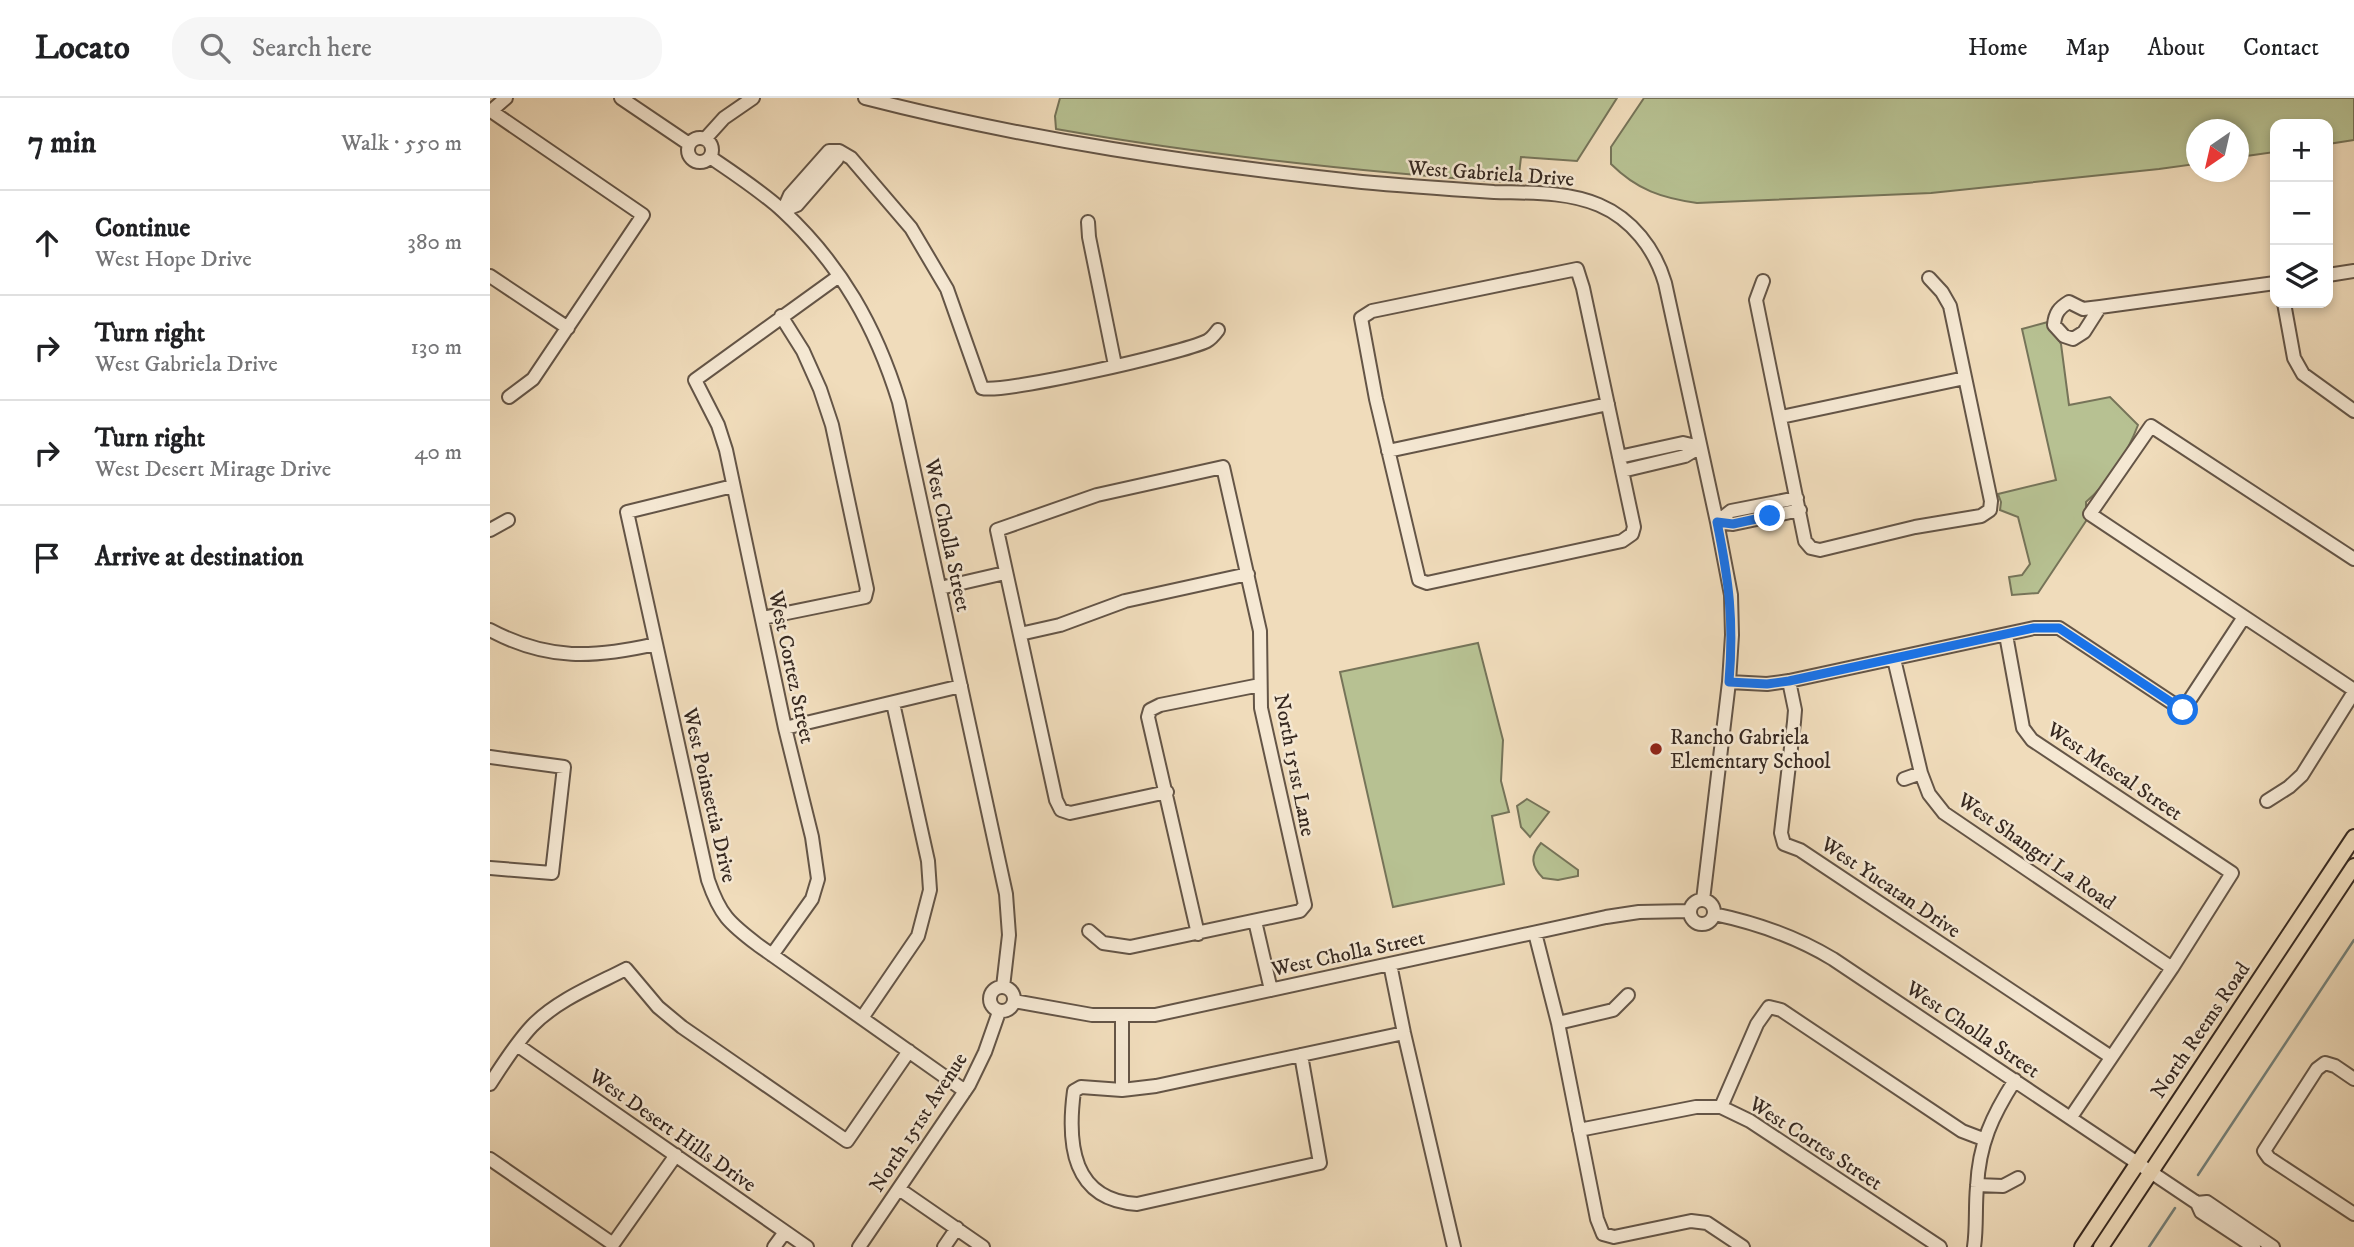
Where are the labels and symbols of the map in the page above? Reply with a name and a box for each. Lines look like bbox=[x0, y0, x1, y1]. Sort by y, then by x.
north arrow bbox=[2186, 119, 2249, 182]
street label: West Gabriela Drive bbox=[1406, 155, 1575, 193]
street label: West Cholla Street bbox=[918, 455, 976, 614]
route end bbox=[1754, 500, 1785, 531]
street label: West Cortez Street bbox=[762, 587, 820, 746]
street label: North 151st Lane bbox=[1267, 692, 1321, 839]
route start bbox=[2167, 694, 2198, 725]
street label: West Poinsettia Drive bbox=[676, 704, 742, 885]
street label: West Mescal Street bbox=[2041, 716, 2188, 827]
place label: Rancho Gabriela Elementary School bbox=[1670, 725, 1831, 775]
marker: Rancho Gabriela Elementary School bbox=[1648, 741, 1664, 757]
street label: West Shangri La Road bbox=[1952, 787, 2121, 916]
street label: West Yucatan Drive bbox=[1815, 831, 1966, 944]
street label: West Cholla Street bbox=[1268, 925, 1427, 983]
street label: North Reems Road bbox=[2146, 957, 2256, 1104]
street label: West Cholla Street bbox=[1900, 975, 2045, 1084]
street label: North 151st Avenue bbox=[864, 1047, 974, 1197]
street label: West Desert Hills Drive bbox=[583, 1063, 761, 1198]
street label: West Cortes Street bbox=[1743, 1091, 1887, 1197]

